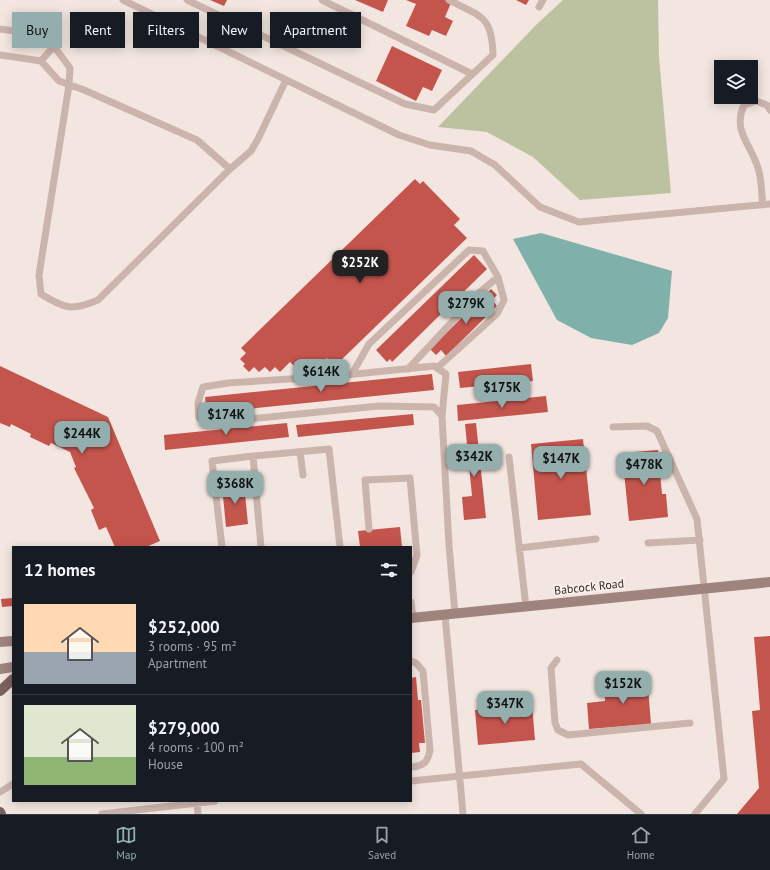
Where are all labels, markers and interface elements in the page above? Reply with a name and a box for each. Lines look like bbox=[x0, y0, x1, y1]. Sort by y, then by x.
chip: Buy bbox=[12, 12, 62, 48]
chip: Rent bbox=[70, 12, 125, 48]
chip: Filters bbox=[133, 12, 199, 48]
chip: New bbox=[207, 12, 262, 48]
chip: Apartment bbox=[270, 12, 361, 48]
map controls bbox=[714, 60, 758, 104]
button: layers bbox=[714, 60, 758, 104]
pin: $252K bbox=[332, 250, 388, 284]
text: $252K bbox=[341, 254, 379, 271]
pin: $279K bbox=[438, 291, 494, 325]
text: $279K bbox=[447, 295, 485, 312]
pin: $614K bbox=[293, 359, 349, 393]
text: $614K bbox=[302, 363, 340, 380]
pin: $175K bbox=[474, 375, 530, 409]
text: $175K bbox=[483, 379, 521, 396]
pin: $174K bbox=[198, 402, 254, 436]
text: $174K bbox=[207, 406, 245, 423]
pin: $244K bbox=[54, 421, 110, 455]
text: $244K bbox=[63, 425, 101, 442]
pin: $342K bbox=[446, 444, 502, 478]
pin: $147K bbox=[533, 446, 589, 480]
text: $342K bbox=[455, 448, 493, 465]
text: $147K bbox=[542, 450, 580, 467]
pin: $478K bbox=[616, 452, 672, 486]
text: $478K bbox=[625, 456, 663, 473]
pin: $368K bbox=[207, 471, 263, 505]
text: $368K bbox=[216, 475, 254, 492]
text: 12 homes bbox=[24, 559, 95, 581]
icon: filters bbox=[378, 559, 400, 581]
street label: Babcock Road bbox=[553, 575, 625, 598]
text: $252,000 bbox=[148, 616, 220, 638]
icon: home bbox=[56, 620, 104, 668]
text: 3 rooms · 95 m² bbox=[148, 638, 237, 655]
text: Apartment bbox=[148, 655, 207, 672]
pin: $152K bbox=[595, 671, 651, 705]
text: $152K bbox=[604, 675, 642, 692]
pin: $347K bbox=[477, 691, 533, 725]
text: $347K bbox=[486, 695, 524, 712]
text: $279,000 bbox=[148, 717, 220, 739]
icon: home bbox=[56, 721, 104, 769]
text: 4 rooms · 100 m² bbox=[148, 739, 244, 756]
text: House bbox=[148, 756, 183, 773]
tab: Map bbox=[115, 824, 137, 862]
tab: Saved bbox=[368, 824, 396, 862]
tab: Home bbox=[627, 824, 655, 862]

